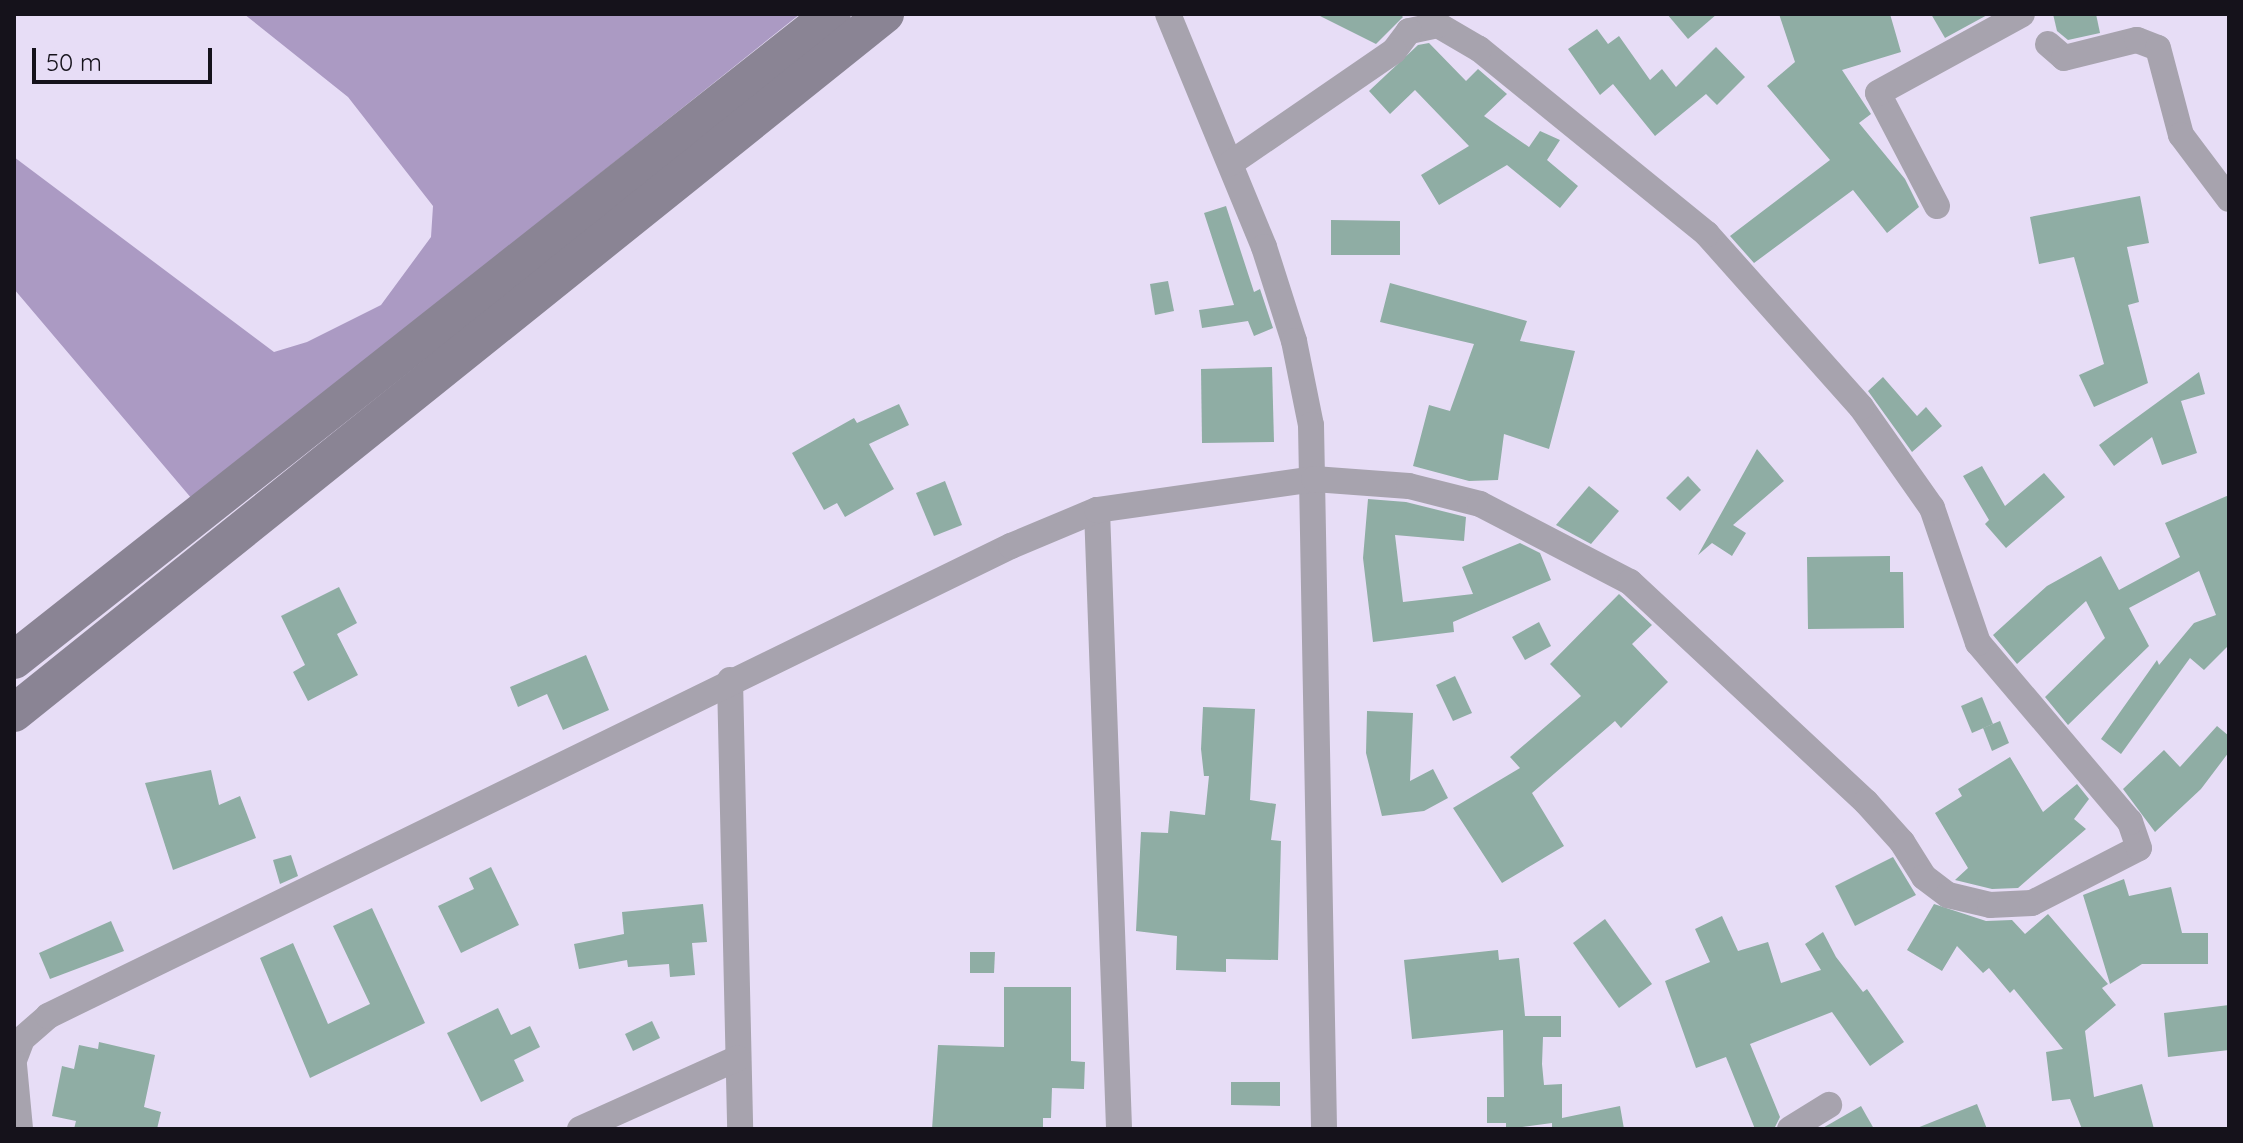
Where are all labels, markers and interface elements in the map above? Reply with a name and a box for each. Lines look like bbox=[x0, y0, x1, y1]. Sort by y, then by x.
scale bar bbox=[36, 32, 216, 82]
text: 50 m bbox=[46, 47, 102, 77]

